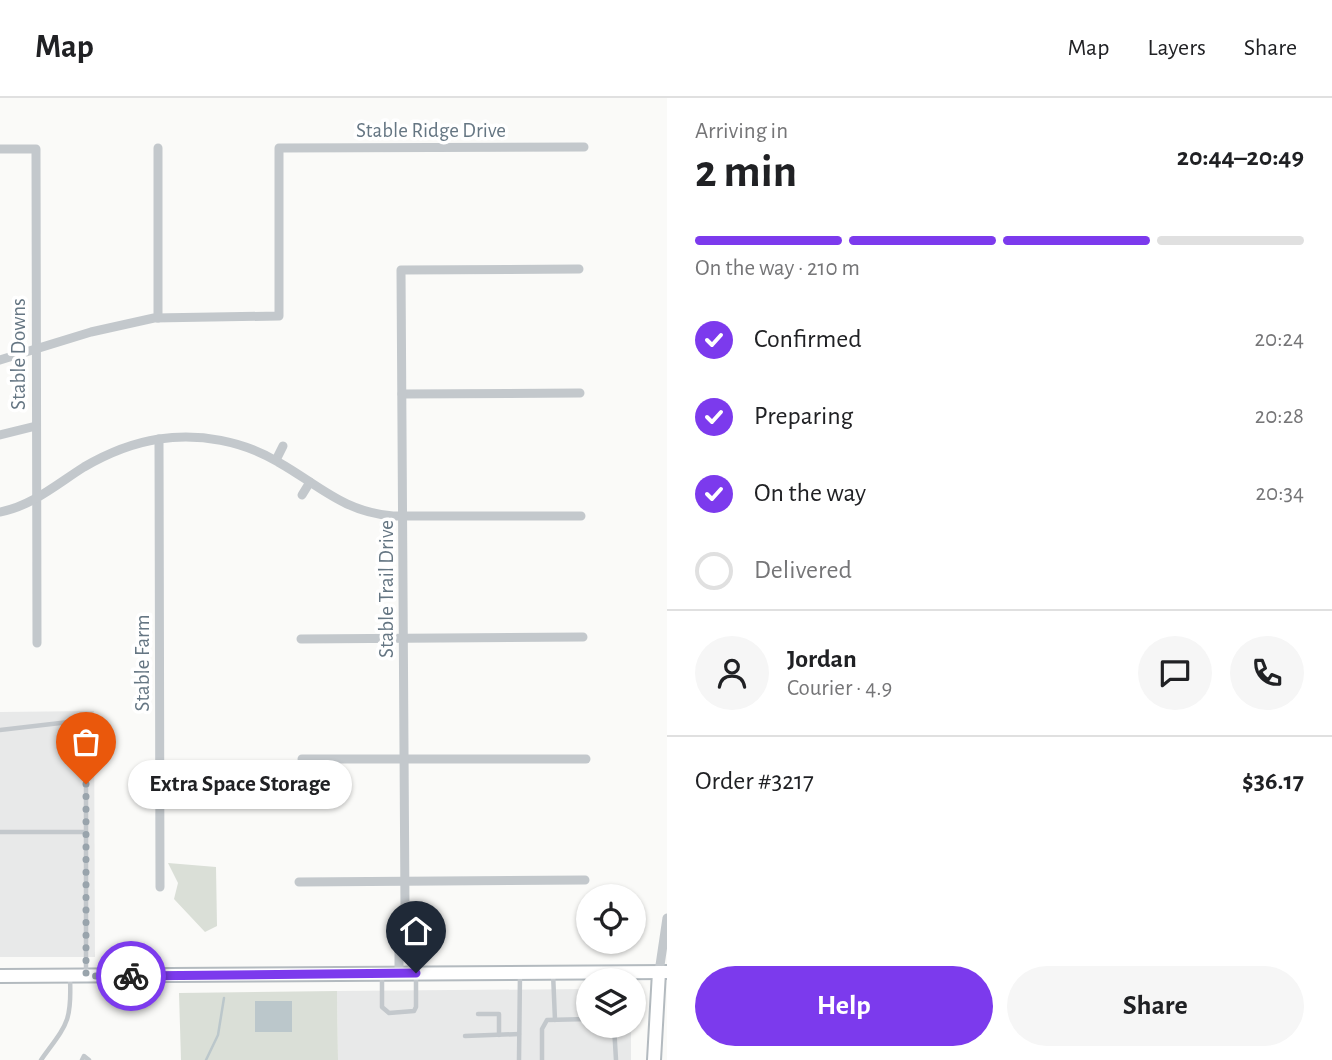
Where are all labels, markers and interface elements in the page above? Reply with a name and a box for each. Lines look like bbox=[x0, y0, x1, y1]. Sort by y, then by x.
text: Map bbox=[35, 31, 94, 64]
text: Map bbox=[1067, 36, 1109, 60]
text: Layers bbox=[1147, 36, 1206, 60]
text: Share bbox=[1244, 36, 1297, 60]
street label: Stable Ridge Drive bbox=[356, 120, 506, 141]
text: Arriving in bbox=[695, 120, 788, 143]
text: 20:44–20:49 bbox=[1177, 144, 1304, 170]
text: 2 min bbox=[695, 149, 797, 195]
text: On the way · 210 m bbox=[695, 257, 860, 280]
street label: Stable Downs bbox=[8, 298, 29, 410]
icon: check bbox=[695, 321, 733, 359]
text: Confirmed bbox=[754, 326, 862, 352]
text: 20:24 bbox=[1255, 328, 1304, 351]
icon: check bbox=[695, 398, 733, 436]
text: Preparing bbox=[754, 403, 853, 429]
text: 20:28 bbox=[1255, 405, 1304, 428]
icon: check bbox=[695, 475, 733, 513]
text: On the way bbox=[754, 480, 866, 506]
text: 20:34 bbox=[1256, 482, 1304, 505]
street label: Stable Trail Drive bbox=[376, 520, 397, 658]
text: Delivered bbox=[754, 557, 852, 583]
street label: Stable Farm bbox=[132, 614, 153, 712]
button: person bbox=[695, 636, 769, 710]
button: chat bbox=[1138, 636, 1212, 710]
button: phone bbox=[1230, 636, 1304, 710]
text: Jordan bbox=[787, 646, 857, 672]
text: Courier · 4.9 bbox=[787, 677, 892, 700]
pin bbox=[56, 712, 116, 784]
icon: bag bbox=[67, 723, 105, 761]
callout: Extra Space Storage bbox=[128, 760, 352, 808]
text: Order #3217 bbox=[695, 768, 814, 794]
text: $36.17 bbox=[1242, 768, 1304, 794]
text: Extra Space Storage bbox=[149, 773, 331, 796]
map controls bbox=[576, 884, 646, 1038]
button: locate bbox=[576, 884, 646, 954]
pin bbox=[386, 901, 446, 973]
icon: home bbox=[397, 912, 435, 950]
courier bbox=[96, 941, 166, 1011]
icon: bike bbox=[112, 957, 150, 995]
button: Help bbox=[695, 966, 993, 1046]
button: Share bbox=[1007, 966, 1304, 1046]
button: layers bbox=[576, 968, 646, 1038]

